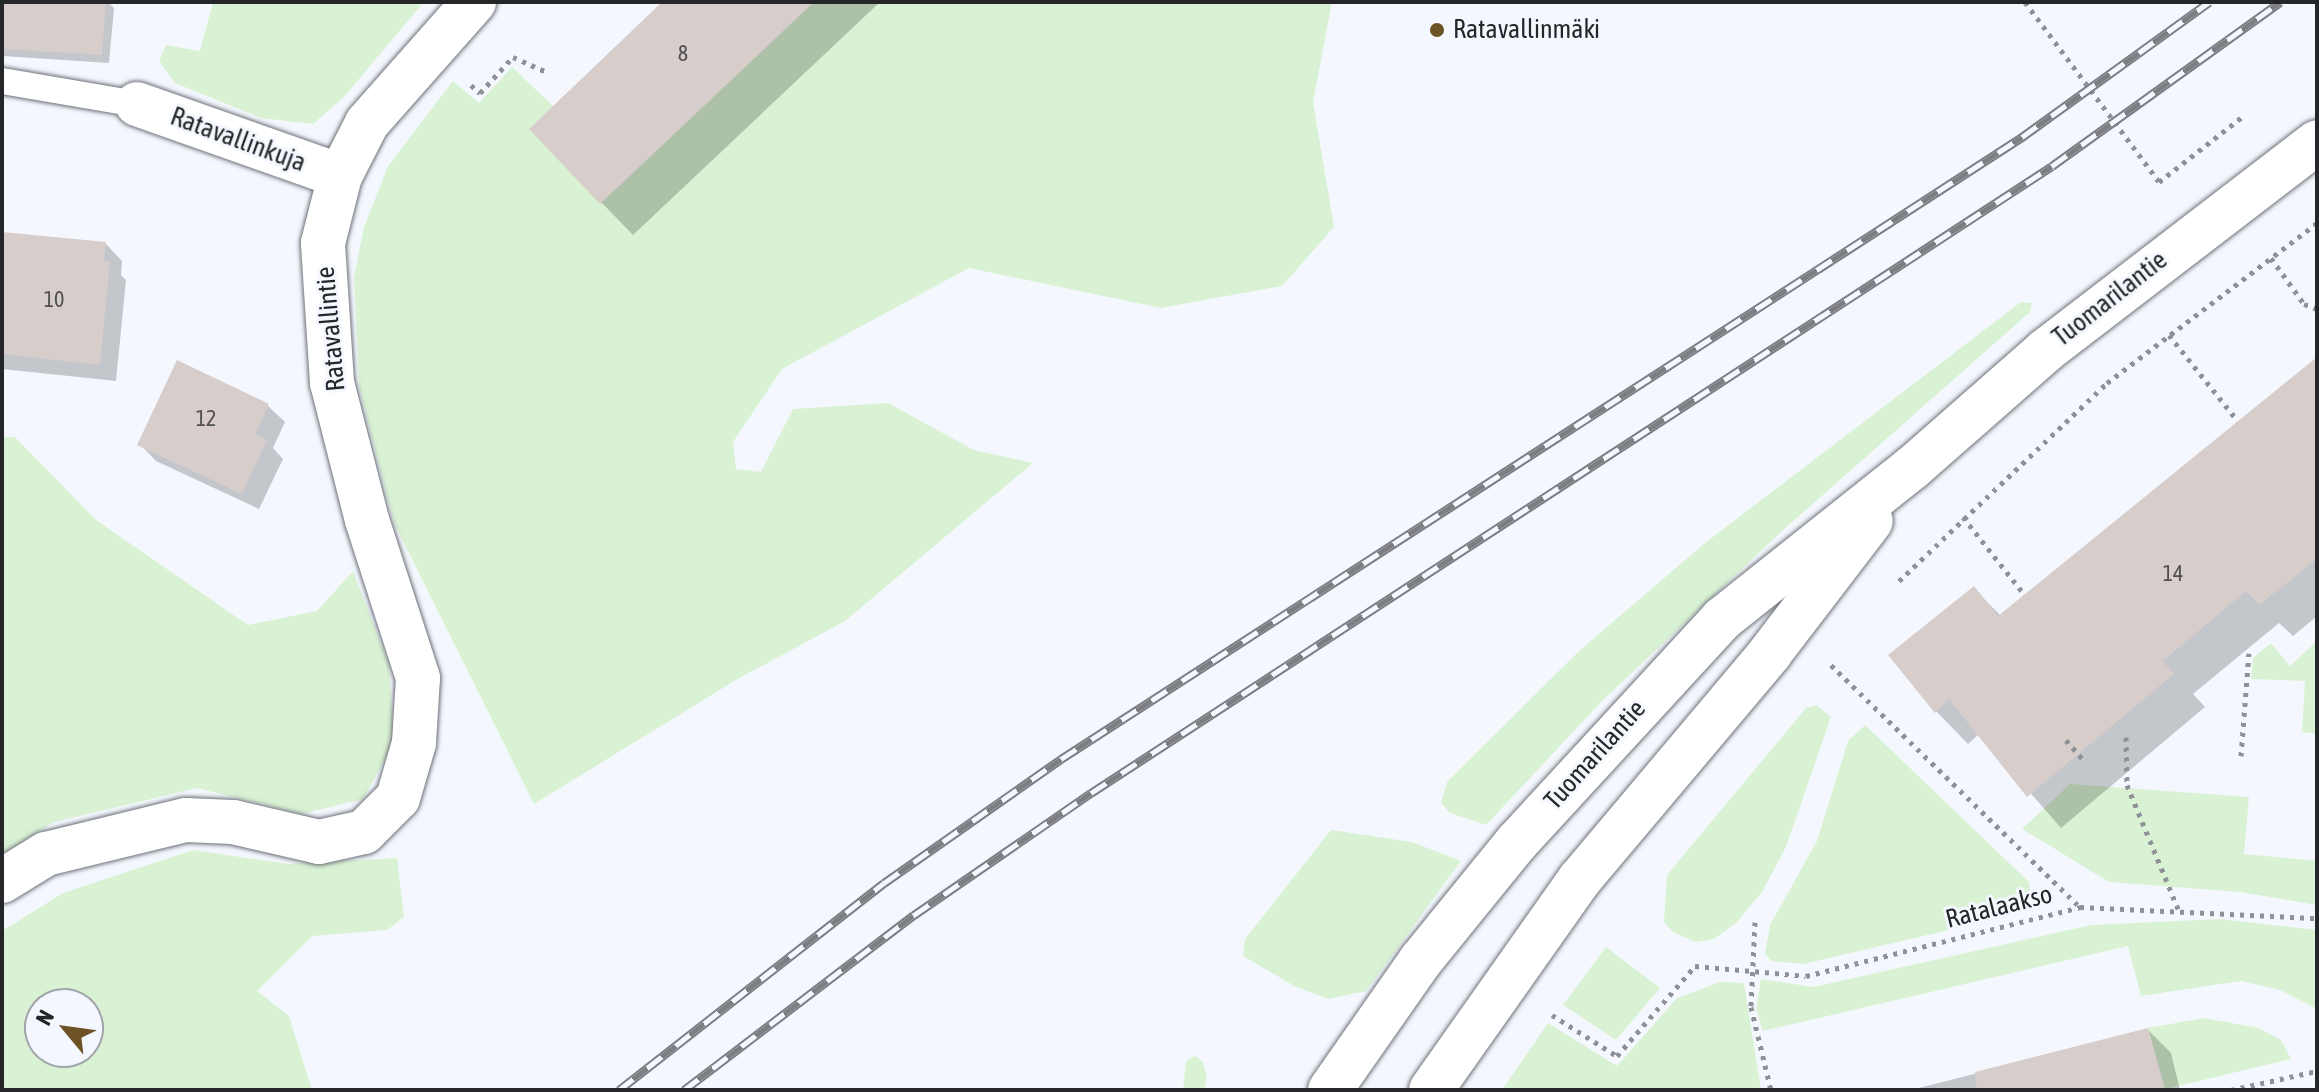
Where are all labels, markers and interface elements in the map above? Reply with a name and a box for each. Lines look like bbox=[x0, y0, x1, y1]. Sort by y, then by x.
place label: Ratavallinmäki bbox=[1453, 14, 1600, 46]
marker: Ratavallinmäki bbox=[1428, 21, 1446, 39]
house number: 8 bbox=[678, 41, 688, 67]
street label: Ratavallinkuja bbox=[166, 101, 310, 179]
street label: Tuomarilantie bbox=[2047, 245, 2173, 353]
street label: Ratavallintie bbox=[310, 265, 352, 393]
house number: 10 bbox=[44, 287, 64, 313]
house number: 12 bbox=[196, 406, 216, 432]
house number: 14 bbox=[2163, 561, 2183, 587]
street label: Tuomarilantie bbox=[1538, 694, 1652, 816]
street label: Ratalaakso bbox=[1943, 879, 2055, 935]
north arrow bbox=[24, 988, 104, 1068]
text: N bbox=[30, 1005, 59, 1029]

